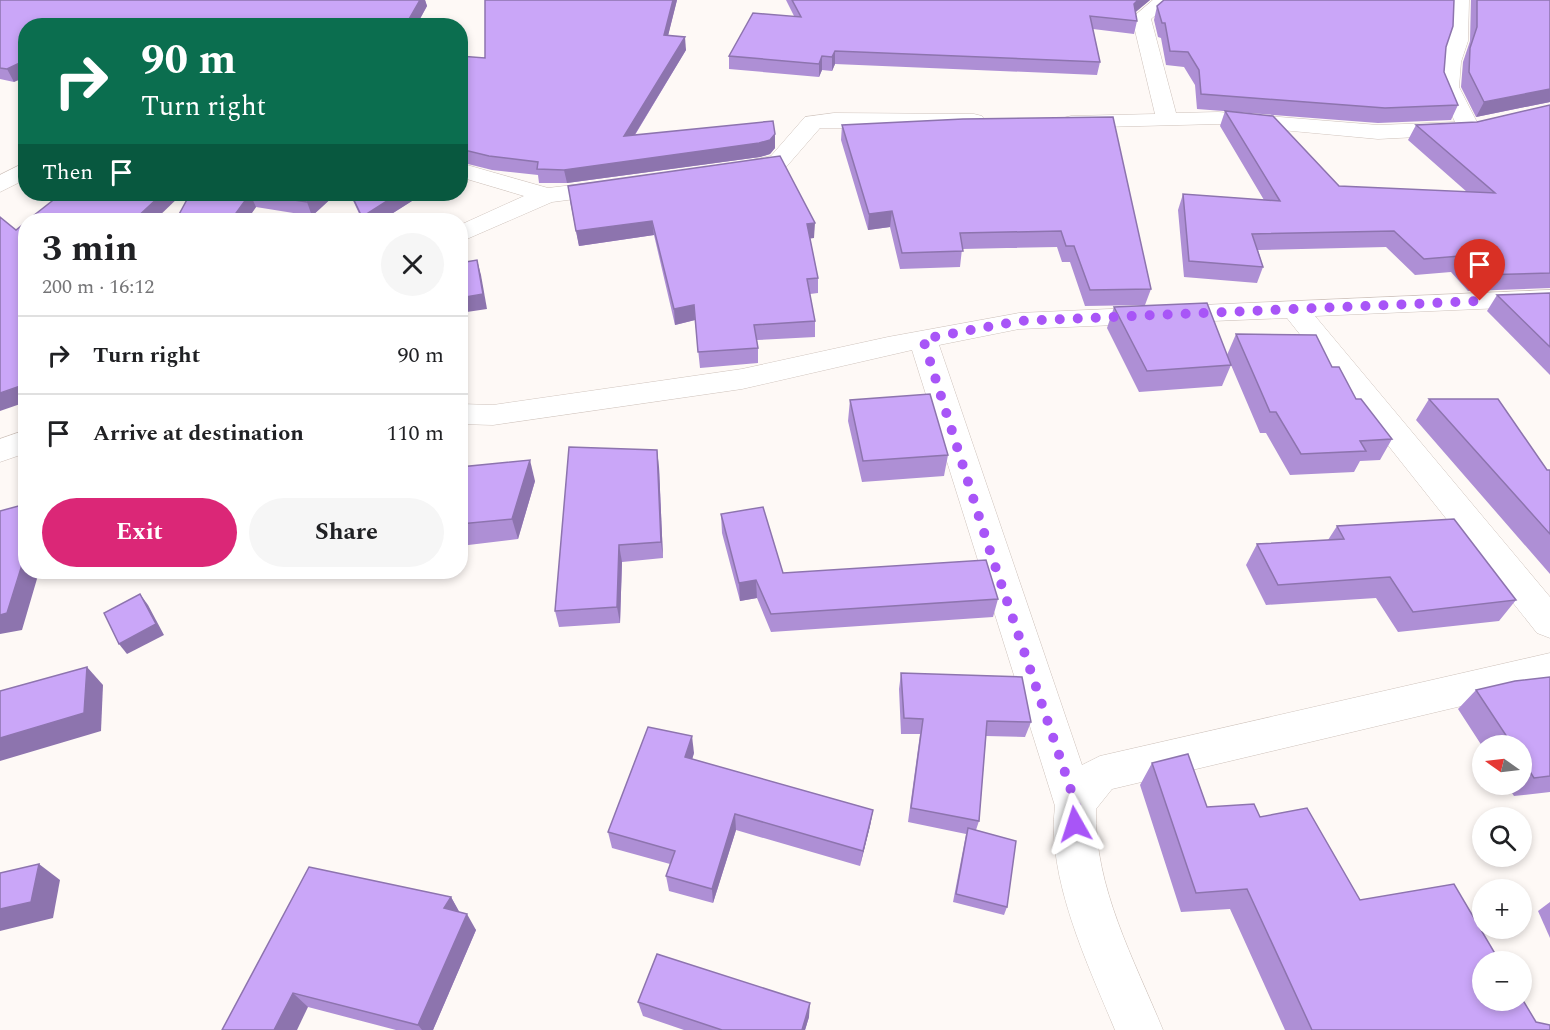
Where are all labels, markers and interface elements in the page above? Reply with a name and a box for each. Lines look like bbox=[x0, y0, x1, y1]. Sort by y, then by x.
text: 90 m bbox=[141, 29, 236, 92]
icon: right bbox=[42, 42, 120, 120]
text: Turn right bbox=[141, 86, 266, 128]
text: Then bbox=[42, 156, 93, 189]
icon: arrive bbox=[105, 156, 138, 189]
text: 3 min bbox=[42, 222, 138, 277]
button: close bbox=[381, 233, 444, 296]
pin bbox=[1454, 239, 1505, 301]
icon: arrive bbox=[1463, 248, 1496, 281]
text: 200 m · 16:12 bbox=[42, 272, 154, 302]
icon: right bbox=[42, 339, 75, 372]
text: Turn right bbox=[93, 339, 200, 372]
text: 90 m bbox=[398, 339, 444, 372]
icon: arrive bbox=[42, 417, 75, 450]
text: Arrive at destination bbox=[93, 417, 304, 450]
text: 110 m bbox=[387, 417, 444, 450]
button: Exit bbox=[42, 498, 237, 567]
button: Share bbox=[249, 498, 444, 567]
north arrow bbox=[1472, 735, 1532, 795]
map controls bbox=[1472, 735, 1532, 1011]
position arrow bbox=[1043, 792, 1107, 856]
button: search bbox=[1472, 807, 1532, 867]
button: + bbox=[1472, 879, 1532, 939]
button: − bbox=[1472, 951, 1532, 1011]

